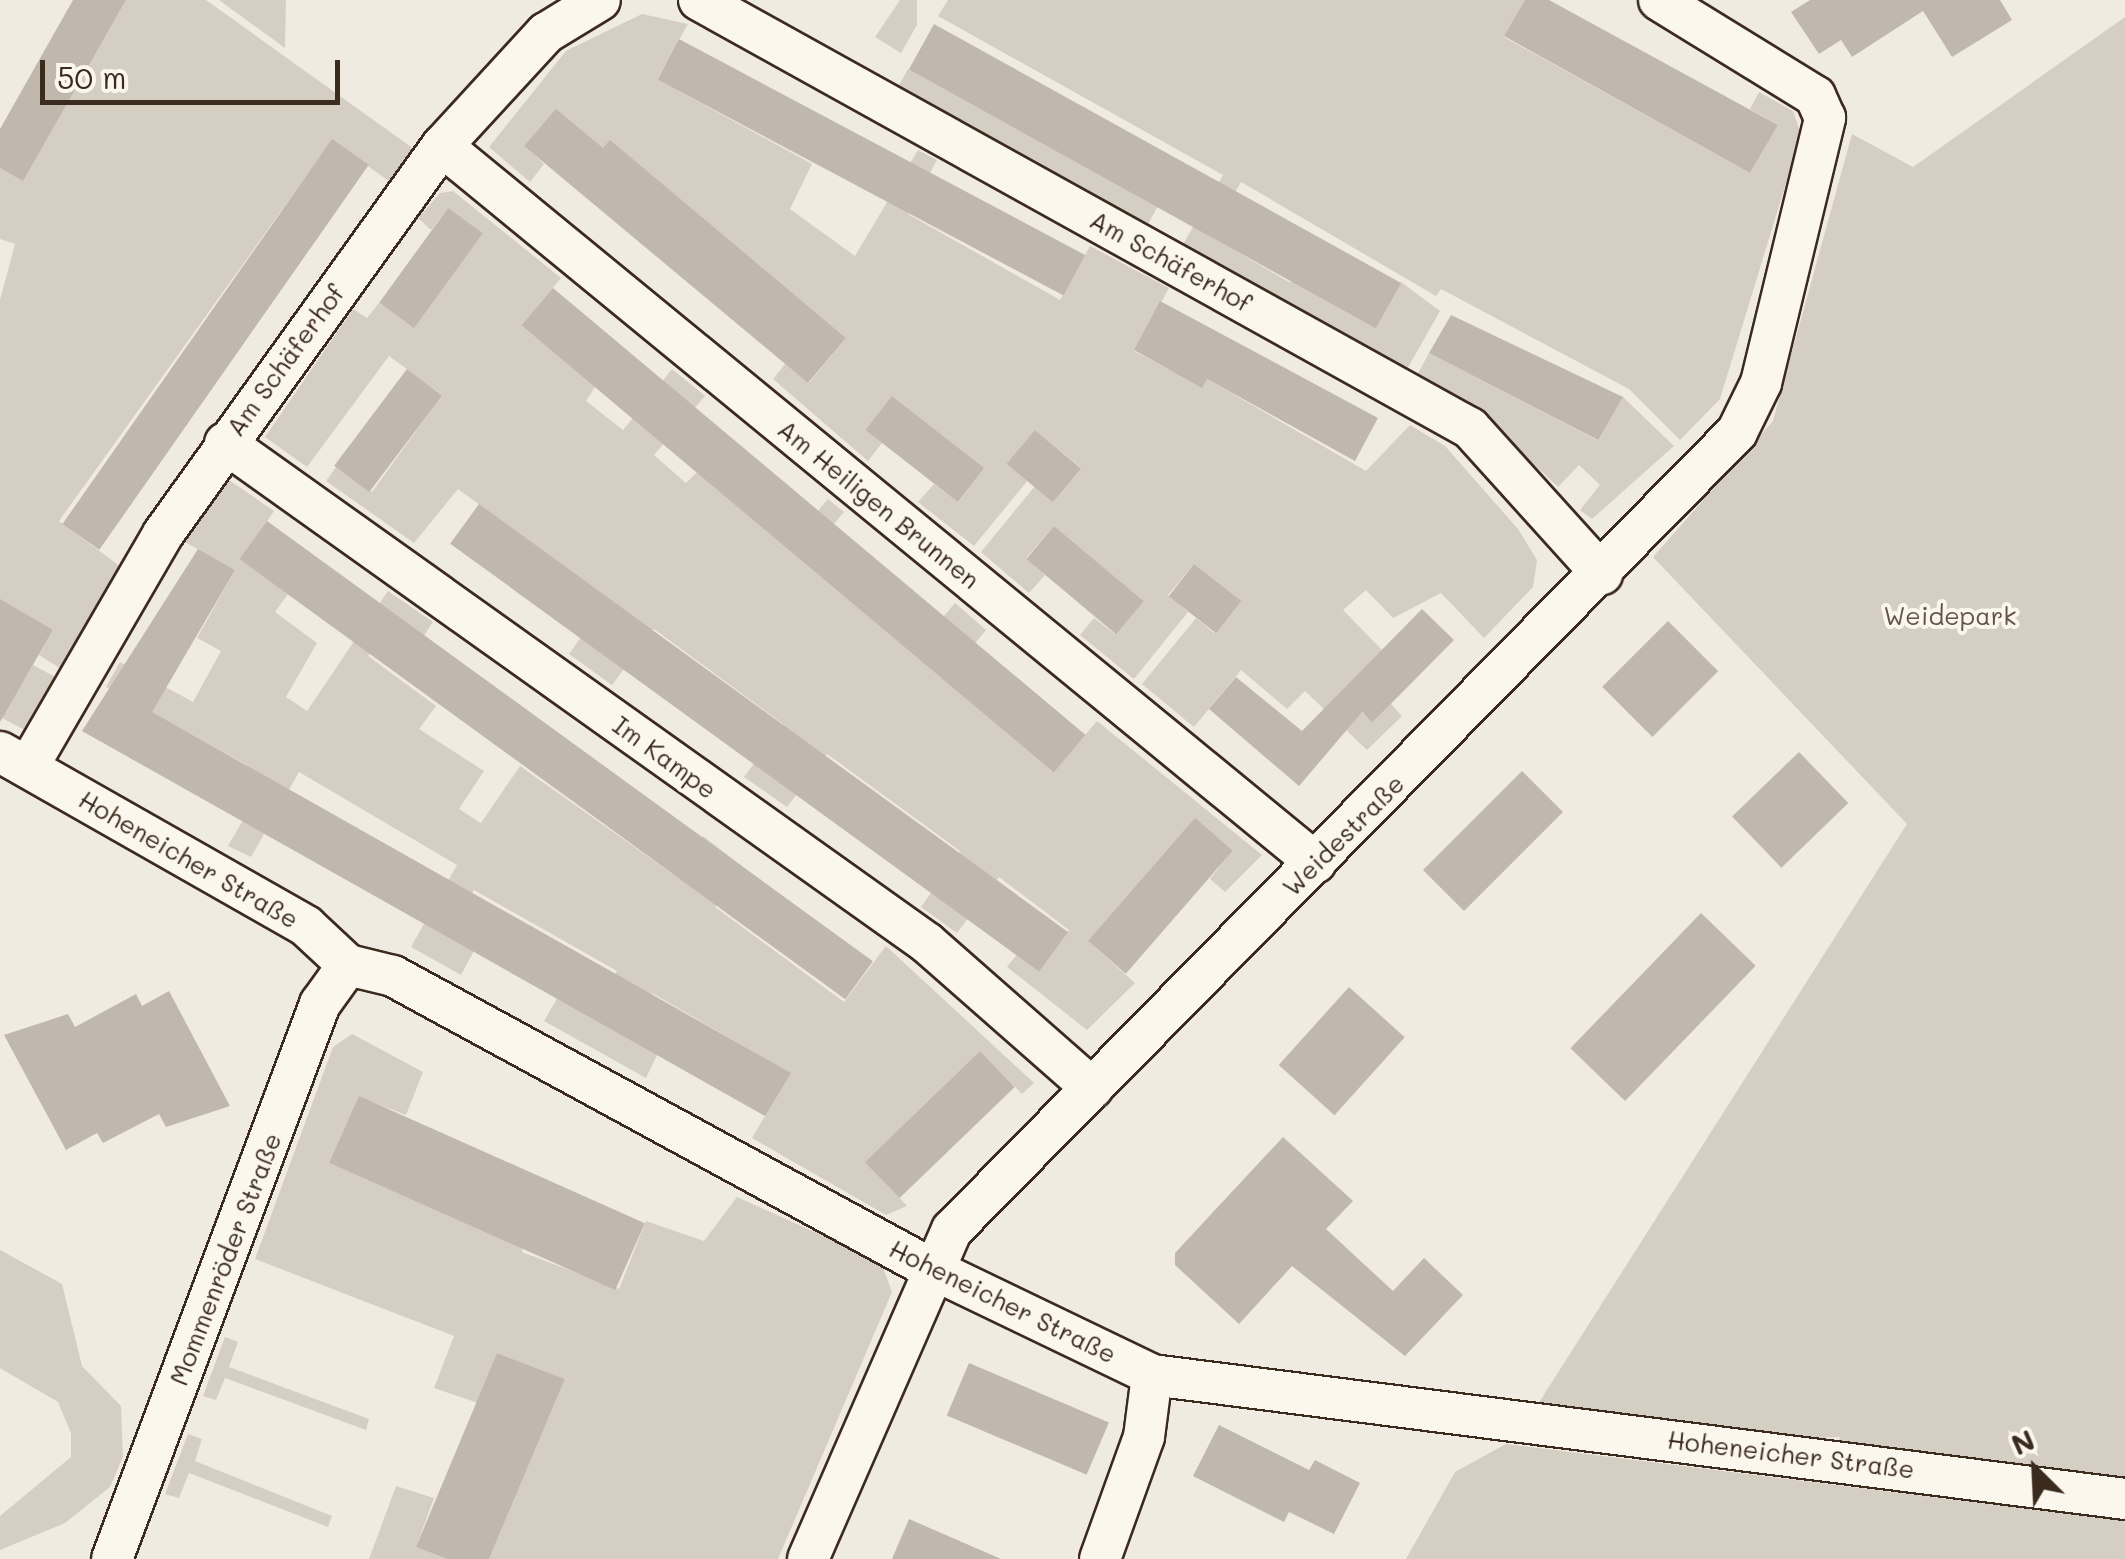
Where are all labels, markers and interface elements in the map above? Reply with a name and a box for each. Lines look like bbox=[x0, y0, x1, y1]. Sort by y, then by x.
scale bar bbox=[45, 40, 345, 102]
text: 50 m bbox=[57, 57, 127, 97]
street label: Am Schäferhof bbox=[1085, 204, 1257, 318]
street label: Am Schäferhof bbox=[220, 278, 350, 442]
street label: Am Heiligen Brunnen bbox=[772, 413, 986, 595]
park label: Weidepark bbox=[1883, 600, 2017, 630]
street label: Im Kampe bbox=[607, 709, 723, 805]
street label: Weidestraße bbox=[1276, 768, 1410, 902]
street label: Hoheneicher Straße bbox=[74, 784, 304, 934]
street label: Mommenröder Straße bbox=[163, 1129, 287, 1389]
street label: Hoheneicher Straße bbox=[885, 1233, 1121, 1369]
north arrow bbox=[1985, 1419, 2085, 1519]
text: N bbox=[2006, 1421, 2040, 1462]
street label: Hoheneicher Straße bbox=[1666, 1424, 1916, 1484]

